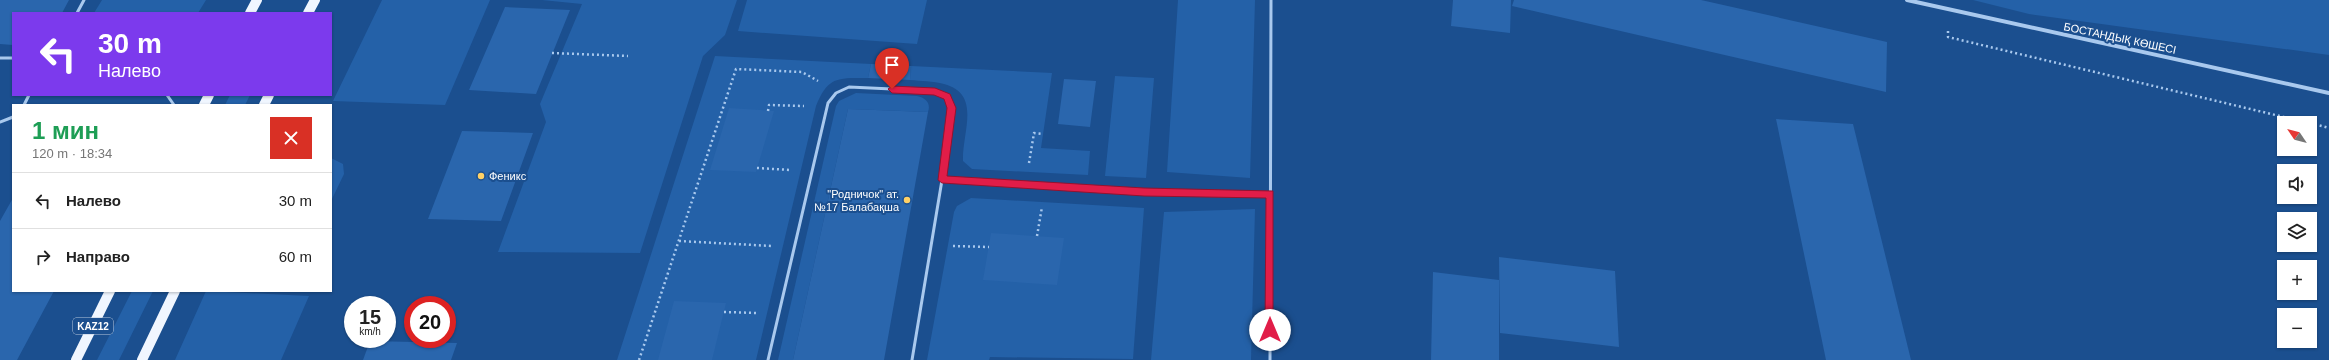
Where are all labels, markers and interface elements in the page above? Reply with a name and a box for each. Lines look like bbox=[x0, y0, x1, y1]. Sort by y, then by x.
street label: БОСТАНДЫҚ КӨШЕСІ bbox=[2063, 20, 2177, 56]
icon: left bbox=[32, 28, 84, 80]
text: 30 m bbox=[98, 28, 162, 59]
pin bbox=[875, 48, 909, 89]
icon: arrive bbox=[881, 54, 903, 76]
text: Налево bbox=[98, 61, 161, 81]
north arrow bbox=[2277, 116, 2317, 156]
map controls bbox=[2277, 116, 2317, 348]
text: 1 мин bbox=[32, 117, 99, 144]
button: close bbox=[270, 117, 312, 159]
text: 120 m · 18:34 bbox=[32, 146, 112, 161]
button: sound bbox=[2277, 164, 2317, 204]
place label: Феникс bbox=[489, 170, 527, 182]
marker: Феникс bbox=[476, 171, 486, 181]
place label: "Родничок" ат. №17 Балабақша bbox=[814, 188, 900, 213]
icon: left bbox=[32, 190, 54, 212]
text: Налево bbox=[66, 192, 121, 209]
text: 30 m bbox=[279, 192, 312, 209]
marker: "Родничок" ат. №17 Балабақша bbox=[902, 195, 912, 205]
button: layers bbox=[2277, 212, 2317, 252]
icon: right bbox=[32, 246, 54, 268]
text: Направо bbox=[66, 248, 130, 265]
text: 60 m bbox=[279, 248, 312, 265]
button: + bbox=[2277, 260, 2317, 300]
speed limit sign: 20 bbox=[404, 296, 456, 348]
text: 15 bbox=[359, 306, 381, 328]
button: − bbox=[2277, 308, 2317, 348]
position arrow bbox=[1249, 309, 1291, 351]
road number: KAZ12 bbox=[73, 318, 113, 334]
text: km/h bbox=[359, 326, 381, 337]

